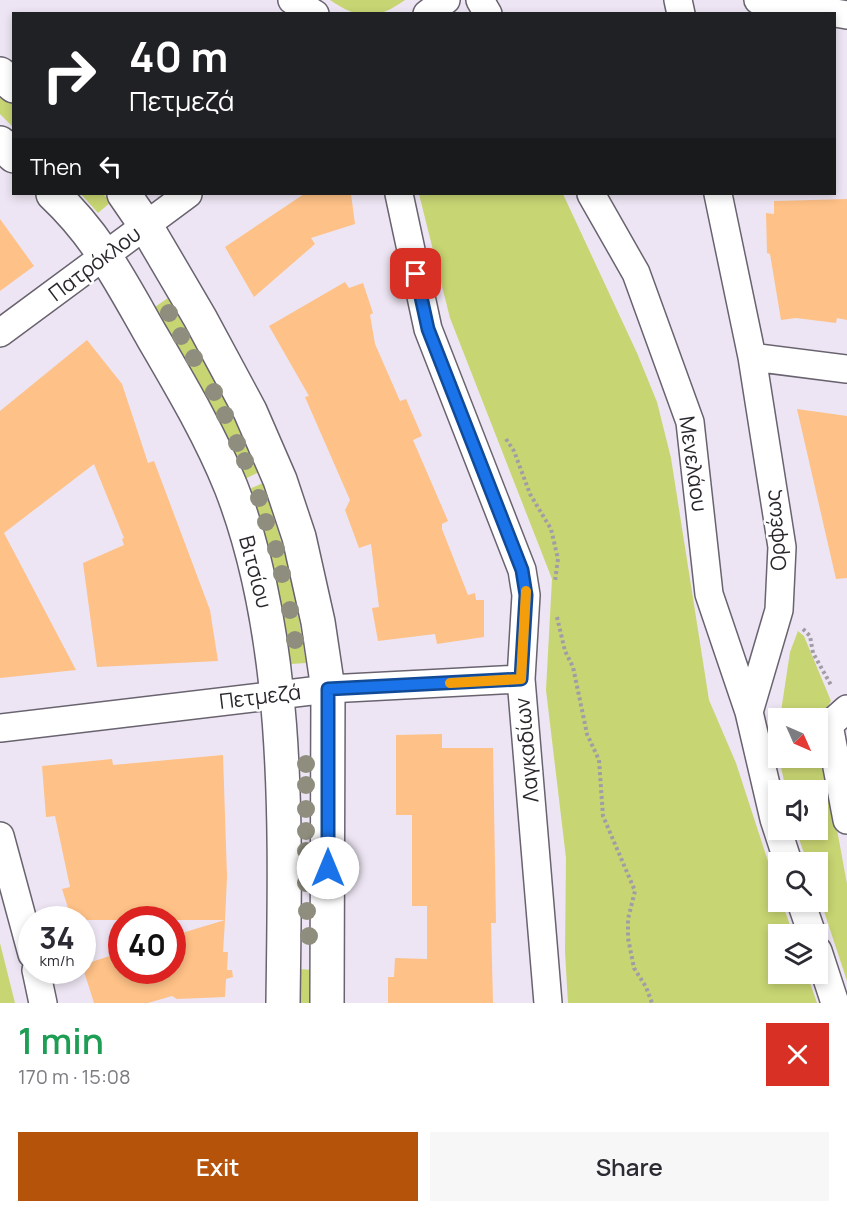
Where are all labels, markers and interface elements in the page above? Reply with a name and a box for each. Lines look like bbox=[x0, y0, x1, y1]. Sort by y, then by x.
text: 40 m bbox=[129, 27, 228, 85]
icon: right bbox=[30, 36, 108, 114]
text: Πετμεζά bbox=[129, 82, 234, 119]
icon: left bbox=[94, 150, 127, 183]
text: Then bbox=[30, 152, 82, 182]
street label: Πατρόκλου bbox=[43, 219, 146, 307]
pin bbox=[390, 248, 441, 299]
icon: arrive bbox=[399, 257, 432, 290]
street label: Μενελάου bbox=[673, 414, 715, 513]
street label: Ορφέως bbox=[758, 488, 792, 572]
street label: Βιτσίου bbox=[233, 532, 279, 611]
street label: Πετμεζά bbox=[217, 677, 302, 715]
street label: Λαγκαδίων bbox=[507, 696, 545, 804]
north arrow bbox=[768, 708, 828, 768]
map controls bbox=[768, 708, 828, 984]
button: sound bbox=[768, 780, 828, 840]
position arrow bbox=[296, 836, 360, 900]
button: search bbox=[768, 852, 828, 912]
speed limit sign: 40 bbox=[108, 906, 186, 984]
text: 34 bbox=[39, 917, 75, 958]
button: layers bbox=[768, 924, 828, 984]
text: km/h bbox=[40, 950, 74, 971]
text: 1 min bbox=[18, 1016, 104, 1065]
button: close bbox=[766, 1023, 829, 1086]
text: 170 m · 15:08 bbox=[18, 1063, 131, 1090]
button: Exit bbox=[18, 1132, 418, 1201]
button: Share bbox=[430, 1132, 829, 1201]

